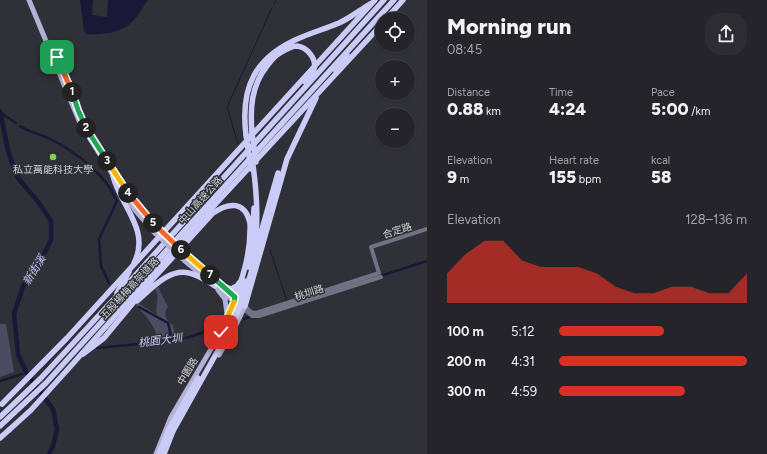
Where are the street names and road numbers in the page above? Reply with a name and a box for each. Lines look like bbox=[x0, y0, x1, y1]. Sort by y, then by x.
street label: 中山高速公路 bbox=[175, 174, 225, 227]
street label: 合定路 bbox=[381, 220, 413, 241]
street label: 五股楊梅高架道路 bbox=[97, 255, 161, 322]
street label: 桃圳路 bbox=[293, 282, 325, 303]
street label: 中園路 bbox=[174, 355, 201, 387]

